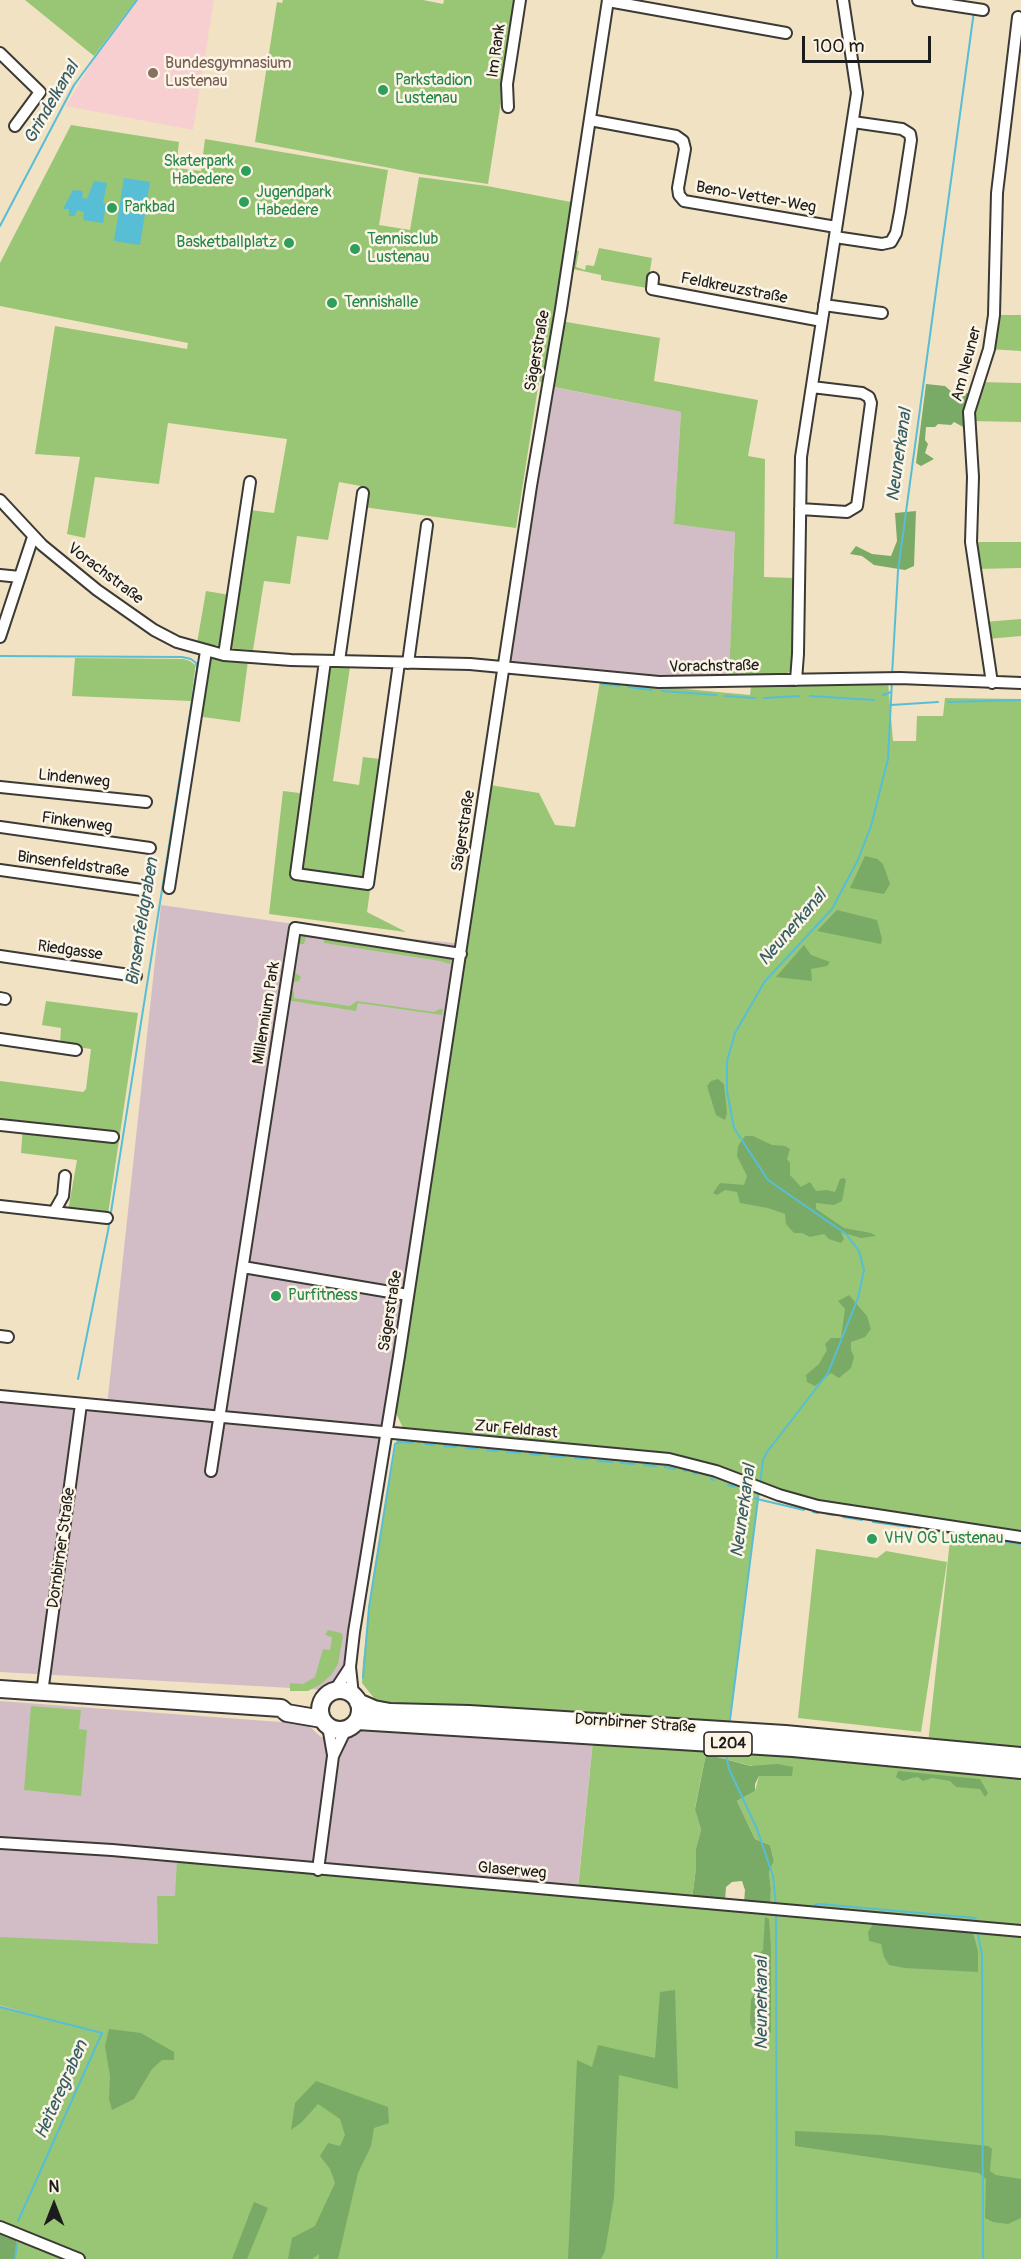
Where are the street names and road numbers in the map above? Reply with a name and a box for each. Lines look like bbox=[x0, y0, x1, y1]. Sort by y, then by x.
street label: Im Rank bbox=[484, 23, 510, 79]
street label: Beno-Vetter-Weg bbox=[694, 178, 818, 218]
street label: Feldkreuzstraße bbox=[679, 269, 789, 309]
street label: Sägerstraße bbox=[521, 309, 555, 393]
street label: Am Neuner bbox=[948, 324, 986, 404]
street label: Vorachstraße bbox=[63, 539, 147, 609]
street label: Vorachstraße bbox=[669, 657, 759, 677]
street label: Lindenweg bbox=[37, 766, 111, 792]
street label: Sägerstraße bbox=[448, 789, 480, 873]
street label: Finkenweg bbox=[40, 809, 114, 837]
street label: Binsenfeldstraße bbox=[16, 848, 130, 882]
street label: Riedgasse bbox=[36, 937, 104, 965]
street label: Millennium Park bbox=[249, 960, 285, 1066]
street label: Sägerstraße bbox=[375, 1269, 407, 1353]
street label: Zur Feldrast bbox=[474, 1417, 558, 1443]
street label: Dornbirner Straße bbox=[44, 1487, 80, 1609]
street label: Dornbirner Straße bbox=[574, 1710, 696, 1738]
road number: L204 bbox=[704, 1732, 752, 1756]
street label: Glaserweg bbox=[477, 1858, 547, 1884]

